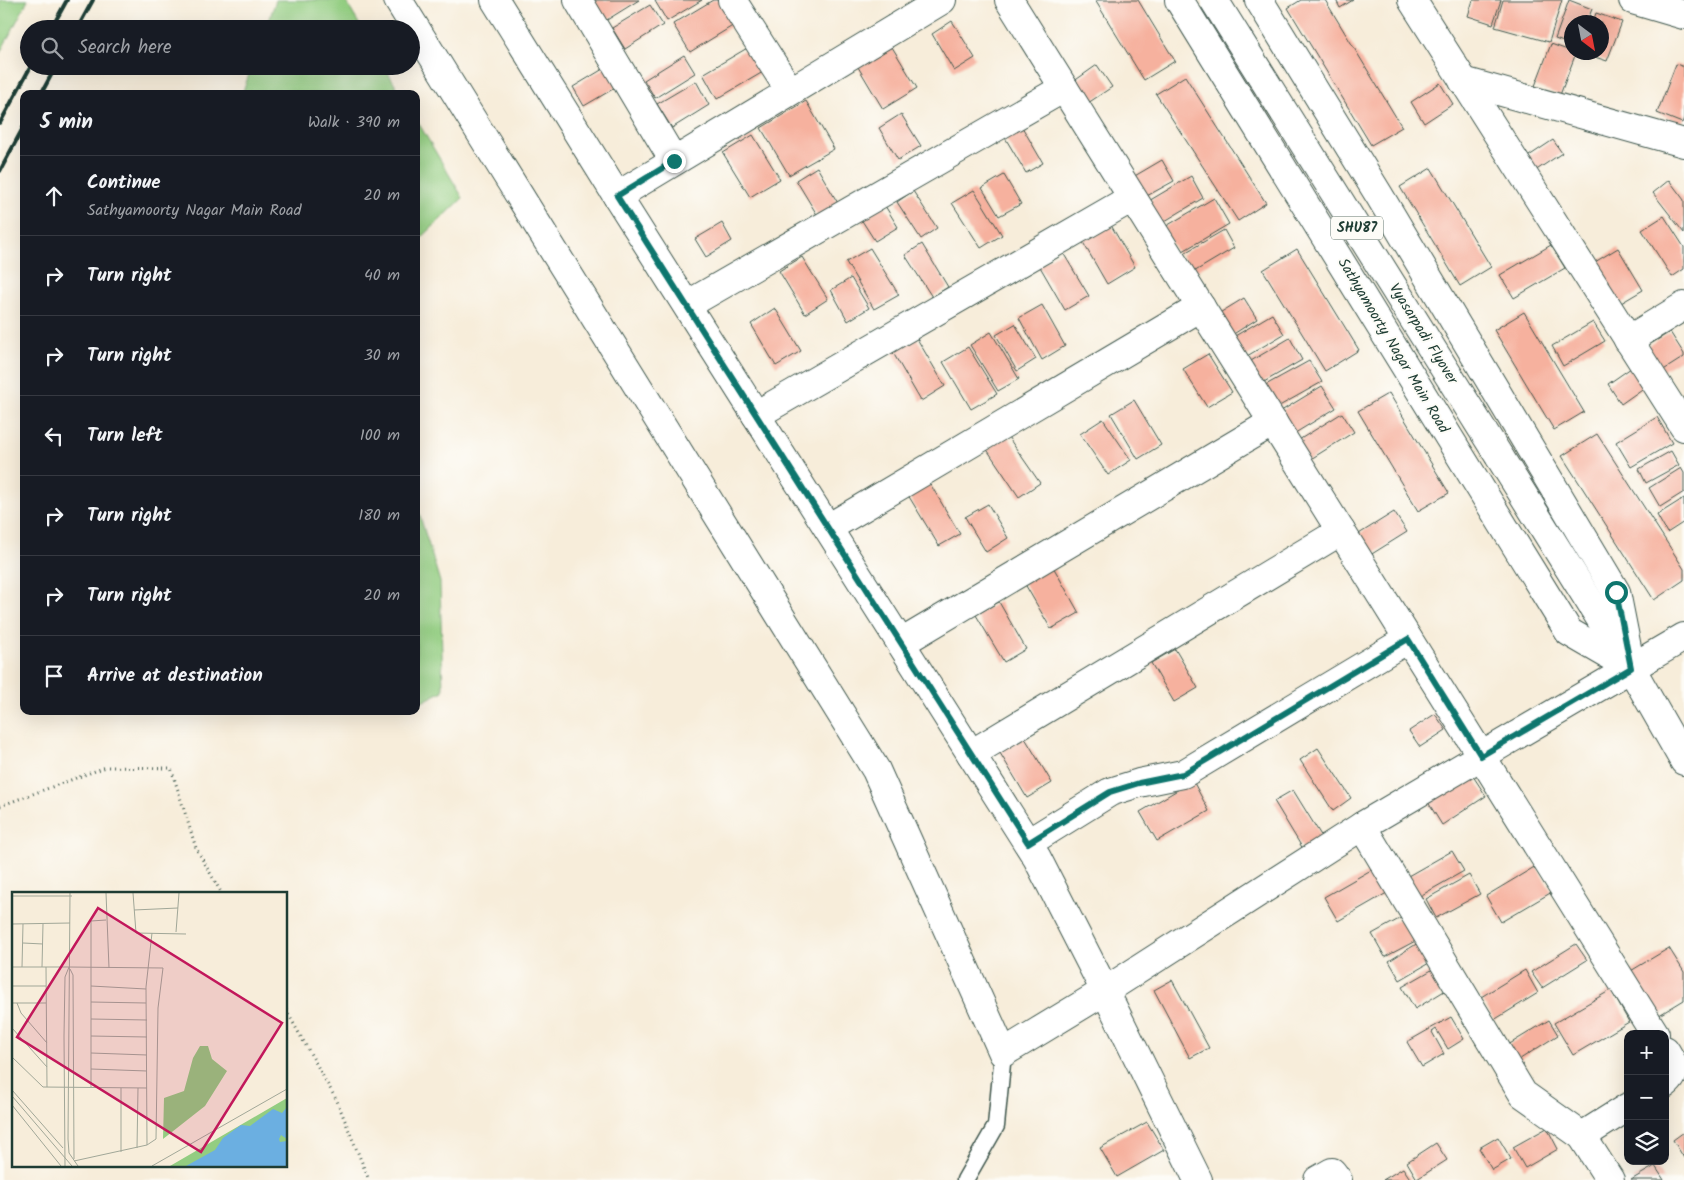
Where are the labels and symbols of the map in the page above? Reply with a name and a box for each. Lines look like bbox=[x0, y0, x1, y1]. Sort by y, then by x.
north arrow bbox=[1564, 15, 1609, 60]
route end bbox=[663, 150, 686, 173]
road number: SHU87 bbox=[1331, 217, 1383, 240]
street label: Sathyamoorty Nagar Main Road bbox=[1331, 254, 1455, 439]
street label: Vyasarpadi Flyover bbox=[1382, 279, 1464, 390]
route start bbox=[1605, 581, 1628, 604]
inset map bbox=[12, 892, 288, 1168]

